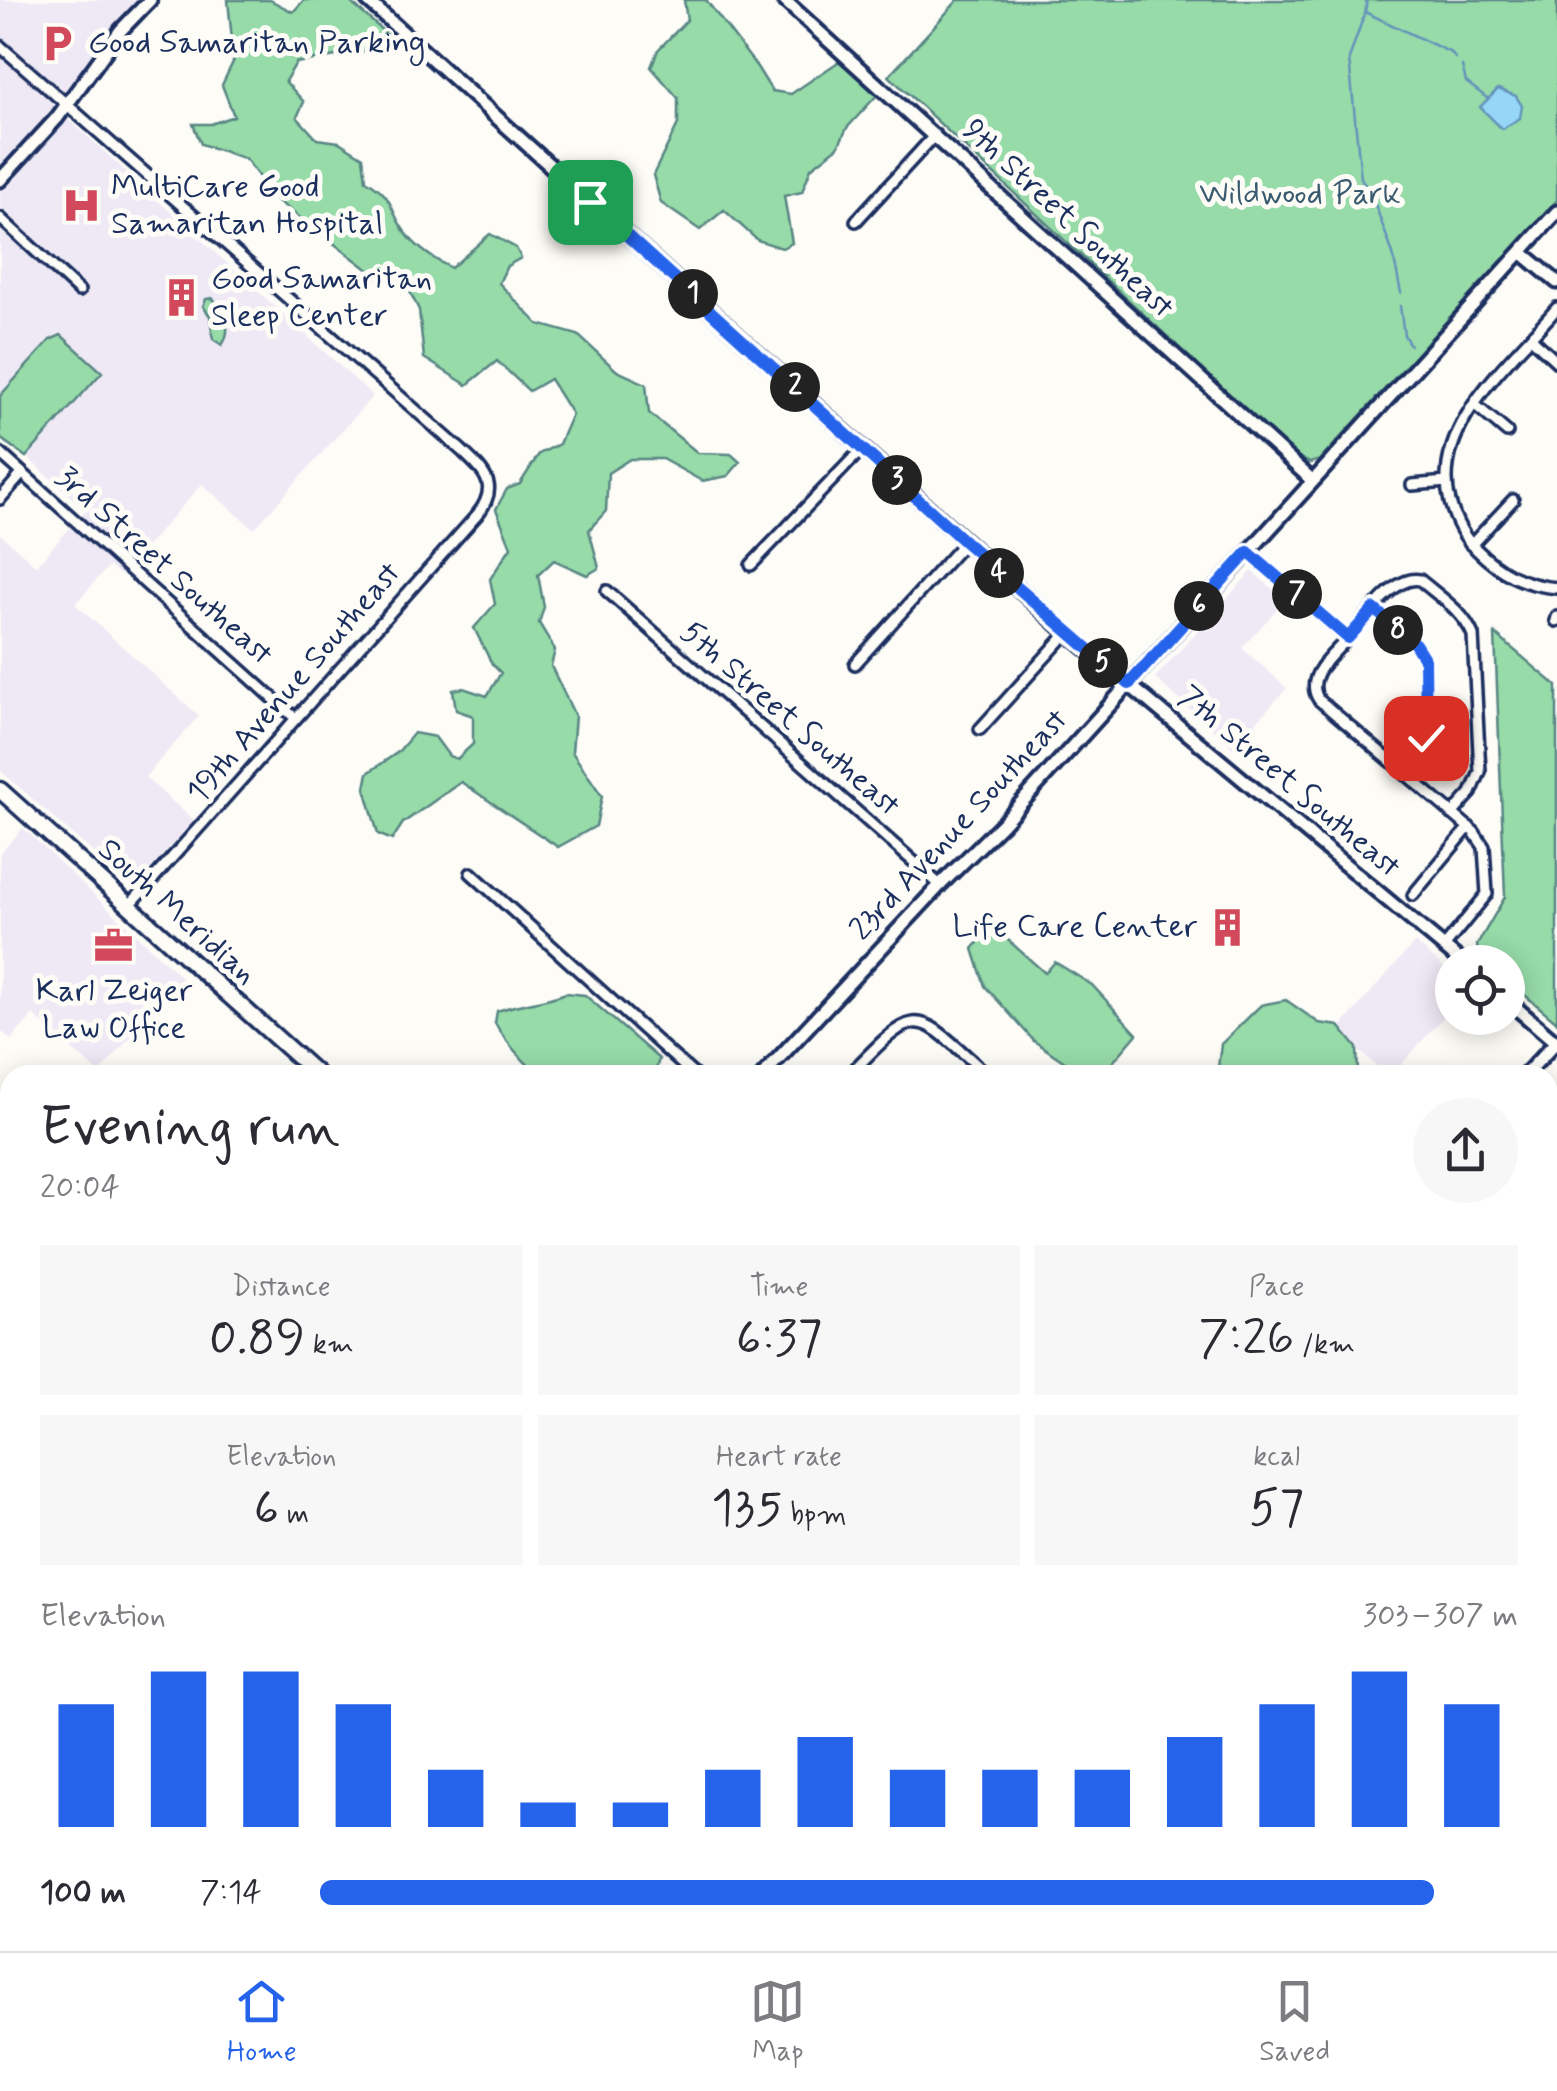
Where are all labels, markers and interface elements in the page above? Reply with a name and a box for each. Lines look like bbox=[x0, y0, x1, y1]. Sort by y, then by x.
parking icon: Good Samaritan Parking bbox=[37, 22, 79, 64]
place label: Good Samaritan Parking bbox=[88, 22, 425, 66]
street label: 9th Street Southeast bbox=[953, 110, 1183, 328]
pin bbox=[548, 160, 633, 245]
place label: MultiCare Good Samaritan Hospital bbox=[111, 166, 383, 245]
park label: Wildwood Park bbox=[1199, 173, 1401, 215]
icon: arrive bbox=[563, 175, 618, 230]
hospital icon: MultiCare Good Samaritan Hospital bbox=[60, 184, 102, 226]
place label: Good Samaritan Sleep Center bbox=[211, 258, 432, 337]
pin: 1 bbox=[668, 269, 718, 319]
text: 1 bbox=[687, 275, 699, 312]
building icon: Good Samaritan Sleep Center bbox=[160, 276, 202, 318]
pin: 2 bbox=[770, 362, 820, 412]
text: 2 bbox=[788, 368, 802, 405]
pin: 3 bbox=[872, 455, 922, 505]
street label: 3rd Street Southeast bbox=[46, 457, 282, 675]
text: 3 bbox=[891, 461, 903, 498]
pin: 4 bbox=[974, 548, 1024, 598]
street label: 19th Avenue Southeast bbox=[178, 553, 410, 813]
text: 4 bbox=[991, 554, 1007, 591]
pin: 7 bbox=[1272, 569, 1322, 619]
text: 7 bbox=[1289, 575, 1306, 612]
pin: 6 bbox=[1174, 581, 1224, 631]
text: 6 bbox=[1192, 587, 1206, 624]
pin: 8 bbox=[1373, 605, 1423, 655]
text: 8 bbox=[1390, 611, 1406, 648]
street label: 5th Street Southeast bbox=[671, 612, 909, 826]
pin: 5 bbox=[1078, 638, 1128, 688]
text: 5 bbox=[1095, 644, 1111, 681]
street label: 7th Street Southeast bbox=[1169, 676, 1409, 888]
pin bbox=[1384, 696, 1469, 781]
street label: 23rd Avenue Southeast bbox=[840, 700, 1078, 950]
icon: check bbox=[1399, 711, 1454, 766]
street label: South Meridian bbox=[88, 829, 266, 995]
place label: Life Care Center bbox=[952, 906, 1198, 948]
building icon: Life Care Center bbox=[1206, 906, 1248, 948]
office icon: Karl Zeiger Law Office bbox=[93, 925, 135, 967]
map controls bbox=[1435, 945, 1525, 1035]
button: locate bbox=[1435, 945, 1525, 1035]
place label: Karl Zeiger Law Office bbox=[36, 970, 193, 1049]
text: Evening run bbox=[40, 1093, 340, 1165]
button: share bbox=[1413, 1098, 1518, 1203]
text: 20:04 bbox=[40, 1167, 120, 1209]
text: Distance bbox=[232, 1269, 331, 1306]
text: Time bbox=[750, 1269, 808, 1306]
text: Pace bbox=[1249, 1269, 1305, 1306]
text: 0.89 bbox=[209, 1306, 305, 1372]
text: 6:37 bbox=[736, 1306, 822, 1372]
text: 7:26 bbox=[1198, 1306, 1294, 1372]
text: km bbox=[305, 1327, 354, 1364]
text: /km bbox=[1294, 1327, 1355, 1364]
text: Elevation bbox=[226, 1439, 336, 1476]
text: Heart rate bbox=[716, 1439, 842, 1476]
text: kcal bbox=[1253, 1439, 1300, 1476]
text: 6 bbox=[254, 1476, 279, 1542]
text: 135 bbox=[711, 1476, 783, 1542]
text: 57 bbox=[1249, 1476, 1304, 1542]
text: m bbox=[279, 1497, 309, 1534]
text: bpm bbox=[783, 1497, 847, 1534]
text: Elevation bbox=[40, 1595, 166, 1637]
text: 303–307 m bbox=[1363, 1595, 1518, 1637]
text: 100 m bbox=[40, 1872, 126, 1914]
text: 7:14 bbox=[200, 1872, 262, 1914]
tab: Home bbox=[227, 1974, 297, 2071]
tab: Map bbox=[750, 1974, 805, 2071]
tab: Saved bbox=[1259, 1974, 1330, 2071]

